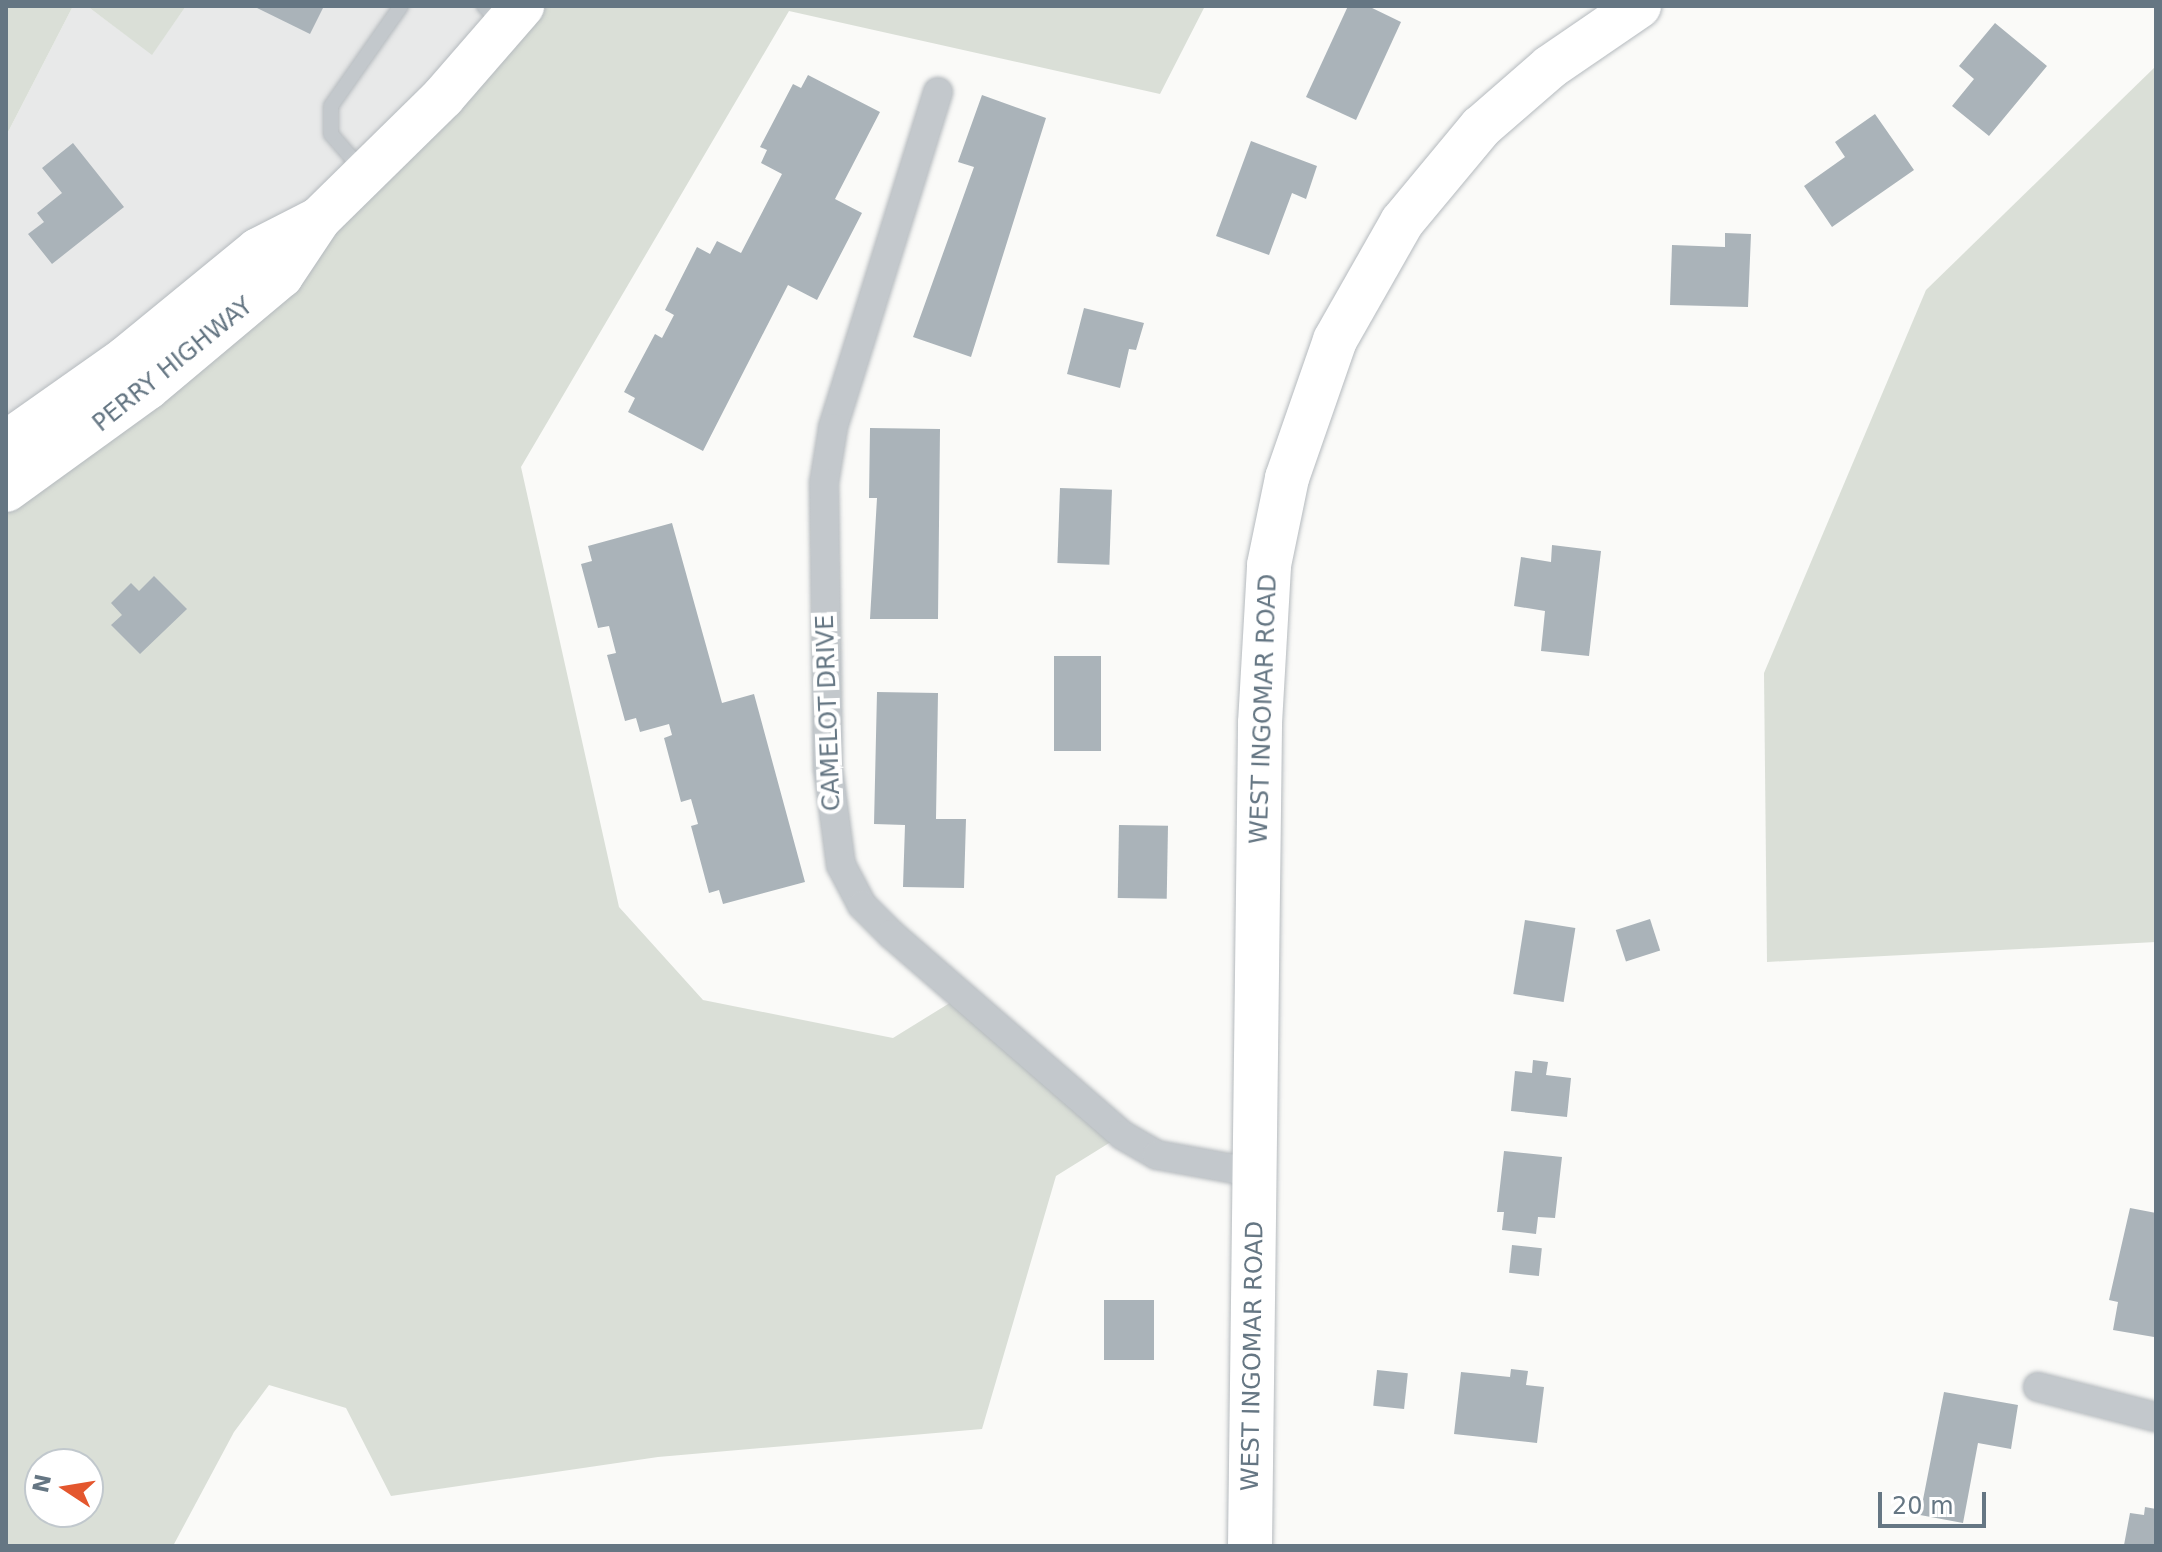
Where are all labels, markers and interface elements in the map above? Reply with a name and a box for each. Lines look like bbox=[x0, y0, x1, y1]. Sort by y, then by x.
street label: PERRY HIGHWAY bbox=[87, 292, 259, 438]
street label: WEST INGOMAR ROAD bbox=[1245, 573, 1283, 845]
street label: CAMELOT DRIVE bbox=[811, 614, 847, 812]
street label: WEST INGOMAR ROAD bbox=[1236, 1221, 1270, 1491]
north arrow bbox=[24, 1448, 104, 1528]
text: N bbox=[28, 1472, 56, 1495]
scale bar bbox=[1882, 1476, 1990, 1526]
text: 20 m bbox=[1892, 1492, 1954, 1520]

